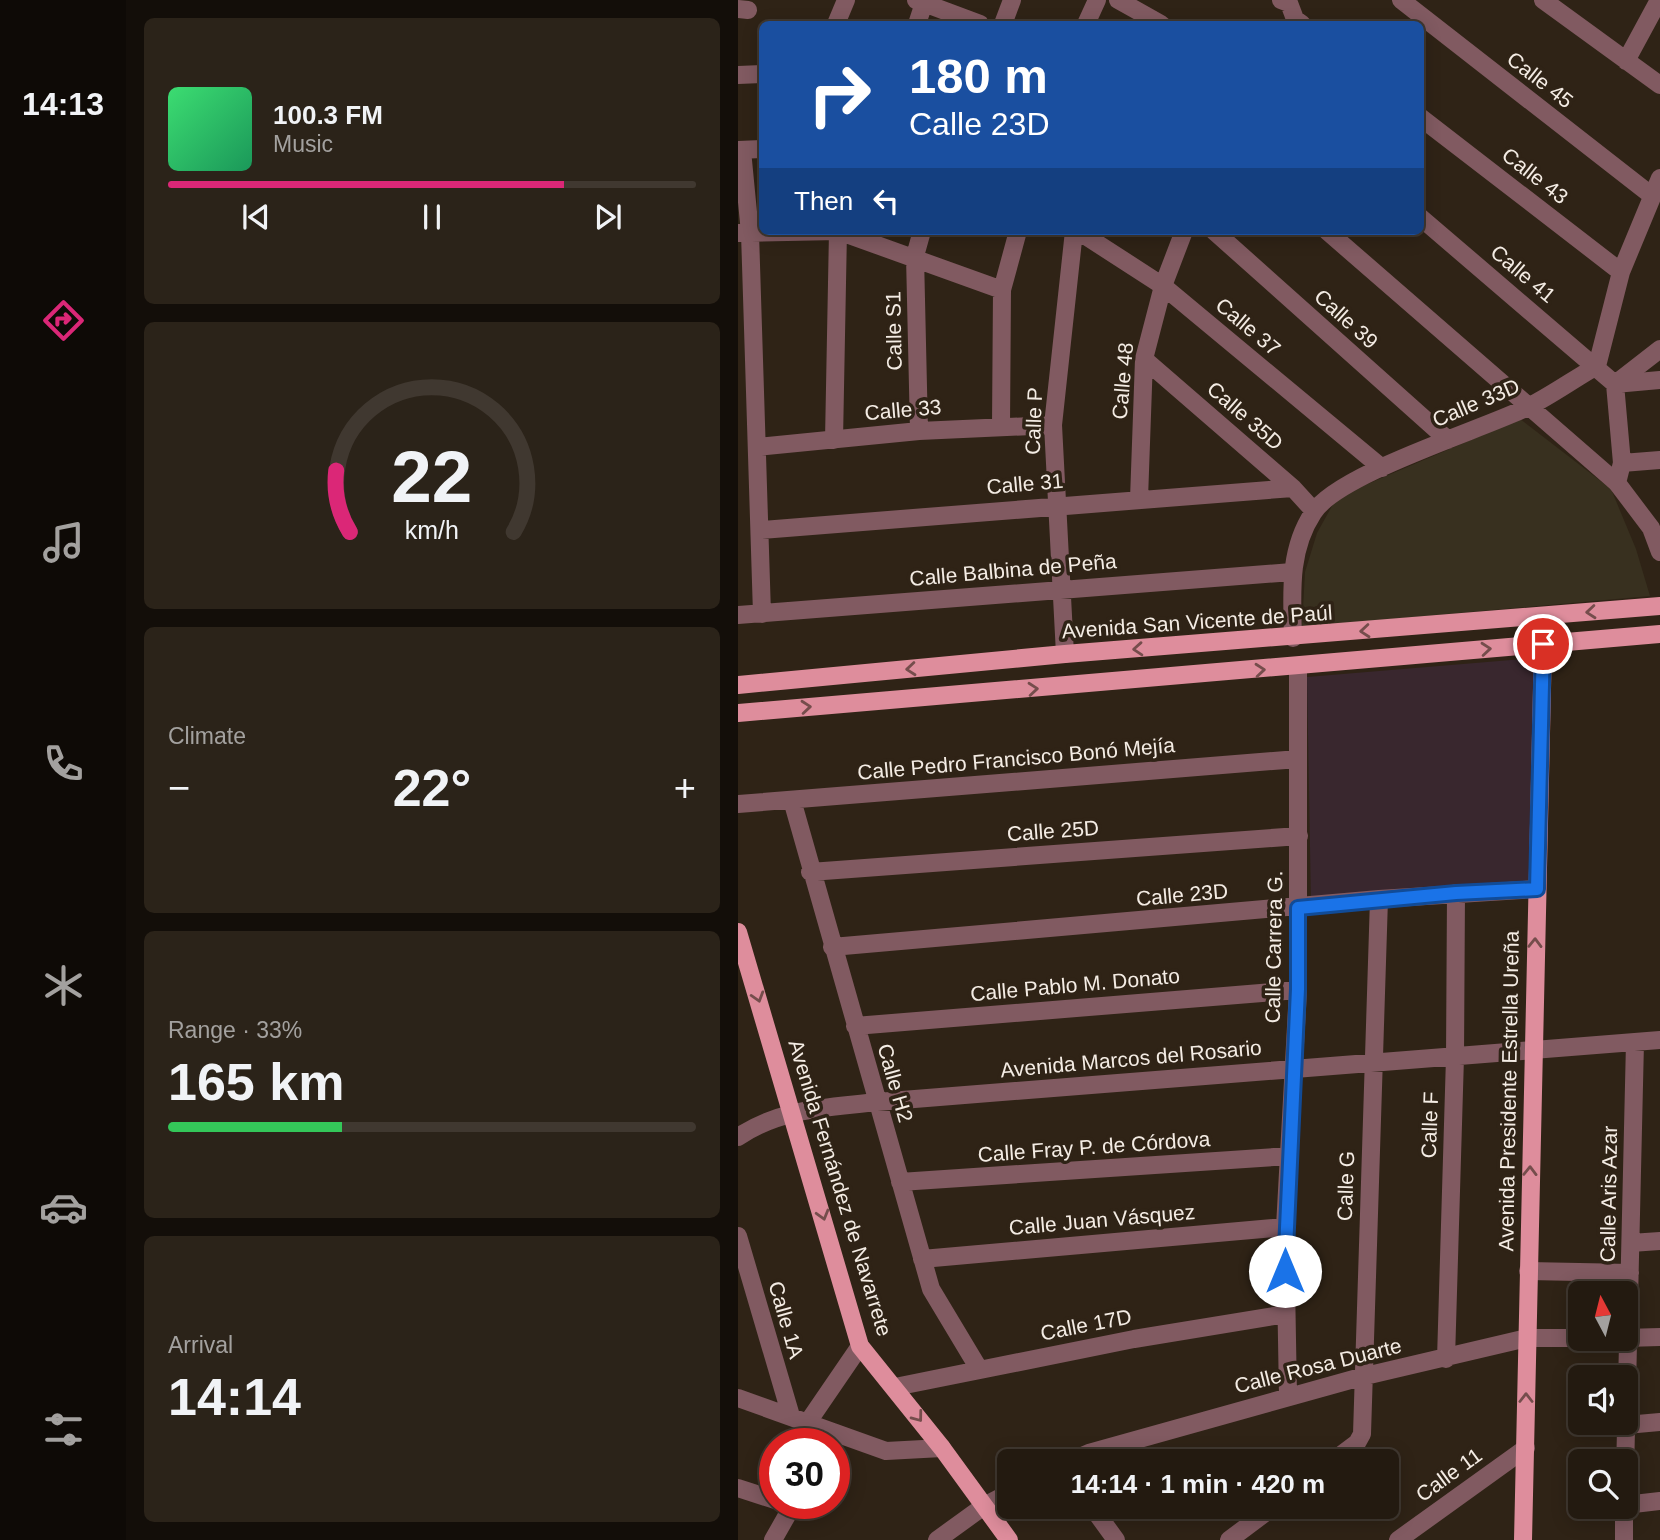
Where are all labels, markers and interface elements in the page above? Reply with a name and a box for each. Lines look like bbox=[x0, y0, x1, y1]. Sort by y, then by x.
street label: Calle 45 bbox=[1503, 47, 1578, 112]
icon: right bbox=[794, 49, 885, 140]
text: 180 m bbox=[909, 49, 1048, 103]
text: 14:13 bbox=[22, 86, 104, 122]
text: 100.3 FM bbox=[273, 100, 383, 130]
text: Calle 23D bbox=[909, 106, 1050, 142]
text: Music bbox=[273, 131, 333, 157]
street label: Calle 43 bbox=[1498, 143, 1573, 208]
icon: left bbox=[867, 182, 905, 220]
text: Then bbox=[794, 186, 853, 216]
icon: previous bbox=[237, 198, 275, 236]
icon: pause bbox=[413, 198, 451, 236]
icon: next bbox=[589, 198, 627, 236]
street label: Calle 41 bbox=[1486, 240, 1560, 307]
street label: Calle 39 bbox=[1310, 284, 1383, 353]
street label: Calle S1 bbox=[881, 291, 906, 371]
street label: Calle 37 bbox=[1211, 293, 1285, 360]
icon: directions bbox=[39, 296, 88, 345]
street label: Calle 48 bbox=[1108, 342, 1137, 420]
street label: Calle 33D bbox=[1429, 374, 1523, 431]
street label: Calle 35D bbox=[1203, 377, 1288, 455]
street label: Calle P bbox=[1021, 387, 1046, 455]
street label: Calle 33 bbox=[864, 395, 942, 424]
text: 22 bbox=[392, 436, 472, 517]
street label: Calle 31 bbox=[986, 469, 1064, 498]
text: km/h bbox=[405, 515, 459, 543]
icon: music bbox=[39, 518, 88, 567]
street label: Calle Balbina de Peña bbox=[908, 549, 1118, 590]
street label: Avenida San Vicente de Paúl bbox=[1061, 601, 1333, 642]
one-way arrow bbox=[1586, 604, 1597, 619]
pin bbox=[1513, 614, 1573, 674]
one-way arrow bbox=[1359, 624, 1371, 639]
icon: arrive bbox=[1524, 625, 1562, 663]
one-way arrow bbox=[1132, 641, 1143, 656]
one-way arrow bbox=[1481, 642, 1492, 657]
one-way arrow bbox=[906, 661, 917, 676]
one-way arrow bbox=[1254, 663, 1265, 678]
one-way arrow bbox=[1028, 682, 1039, 697]
one-way arrow bbox=[801, 700, 812, 715]
text: Climate bbox=[168, 723, 246, 749]
street label: Calle Pedro Francisco Bonó Mejía bbox=[856, 733, 1176, 784]
icon: phone bbox=[39, 739, 88, 788]
text: 22° bbox=[393, 759, 471, 817]
text: − bbox=[168, 767, 190, 809]
text: + bbox=[674, 767, 696, 809]
street label: Calle 25D bbox=[1006, 816, 1100, 845]
street label: Calle Carrera G. bbox=[1261, 870, 1286, 1024]
street label: Calle 23D bbox=[1135, 879, 1229, 910]
street label: Avenida Presidente Estrella Ureña bbox=[1494, 930, 1523, 1251]
one-way arrow bbox=[1528, 938, 1543, 949]
icon: climate bbox=[39, 961, 88, 1010]
street label: Calle Pablo M. Donato bbox=[969, 964, 1181, 1005]
one-way arrow bbox=[750, 991, 765, 1003]
text: Range · 33% bbox=[168, 1017, 302, 1043]
street label: Avenida Marcos del Rosario bbox=[999, 1036, 1263, 1081]
street label: Avenida Fernández de Navarrete bbox=[784, 1037, 897, 1339]
street label: Calle H2 bbox=[873, 1041, 918, 1125]
text: 165 km bbox=[168, 1053, 344, 1111]
street label: Calle F bbox=[1417, 1091, 1442, 1159]
street label: Calle Aris Azar bbox=[1596, 1126, 1621, 1262]
street label: Calle Fray P. de Córdova bbox=[977, 1127, 1211, 1166]
street label: Calle G bbox=[1333, 1151, 1358, 1221]
one-way arrow bbox=[1523, 1165, 1538, 1176]
icon: car bbox=[39, 1183, 88, 1232]
street label: Calle Juan Vásquez bbox=[1008, 1200, 1196, 1239]
one-way arrow bbox=[815, 1209, 829, 1221]
position arrow bbox=[1248, 1234, 1322, 1308]
street label: Calle 1A bbox=[764, 1279, 808, 1361]
north arrow bbox=[1568, 1281, 1638, 1351]
map controls bbox=[1568, 1281, 1638, 1519]
street label: Calle 17D bbox=[1038, 1304, 1133, 1345]
text: Arrival bbox=[168, 1332, 233, 1358]
street label: Calle Rosa Duarte bbox=[1232, 1334, 1404, 1397]
button: sound bbox=[1568, 1365, 1638, 1435]
text: 14:14 bbox=[168, 1368, 301, 1426]
one-way arrow bbox=[1519, 1393, 1534, 1404]
icon: filters bbox=[39, 1405, 88, 1454]
one-way arrow bbox=[909, 1409, 922, 1421]
speed limit sign: 30 bbox=[759, 1428, 850, 1519]
street label: Calle 11 bbox=[1411, 1443, 1486, 1506]
button: search bbox=[1568, 1449, 1638, 1519]
text: 14:14 · 1 min · 420 m bbox=[1071, 1469, 1325, 1499]

